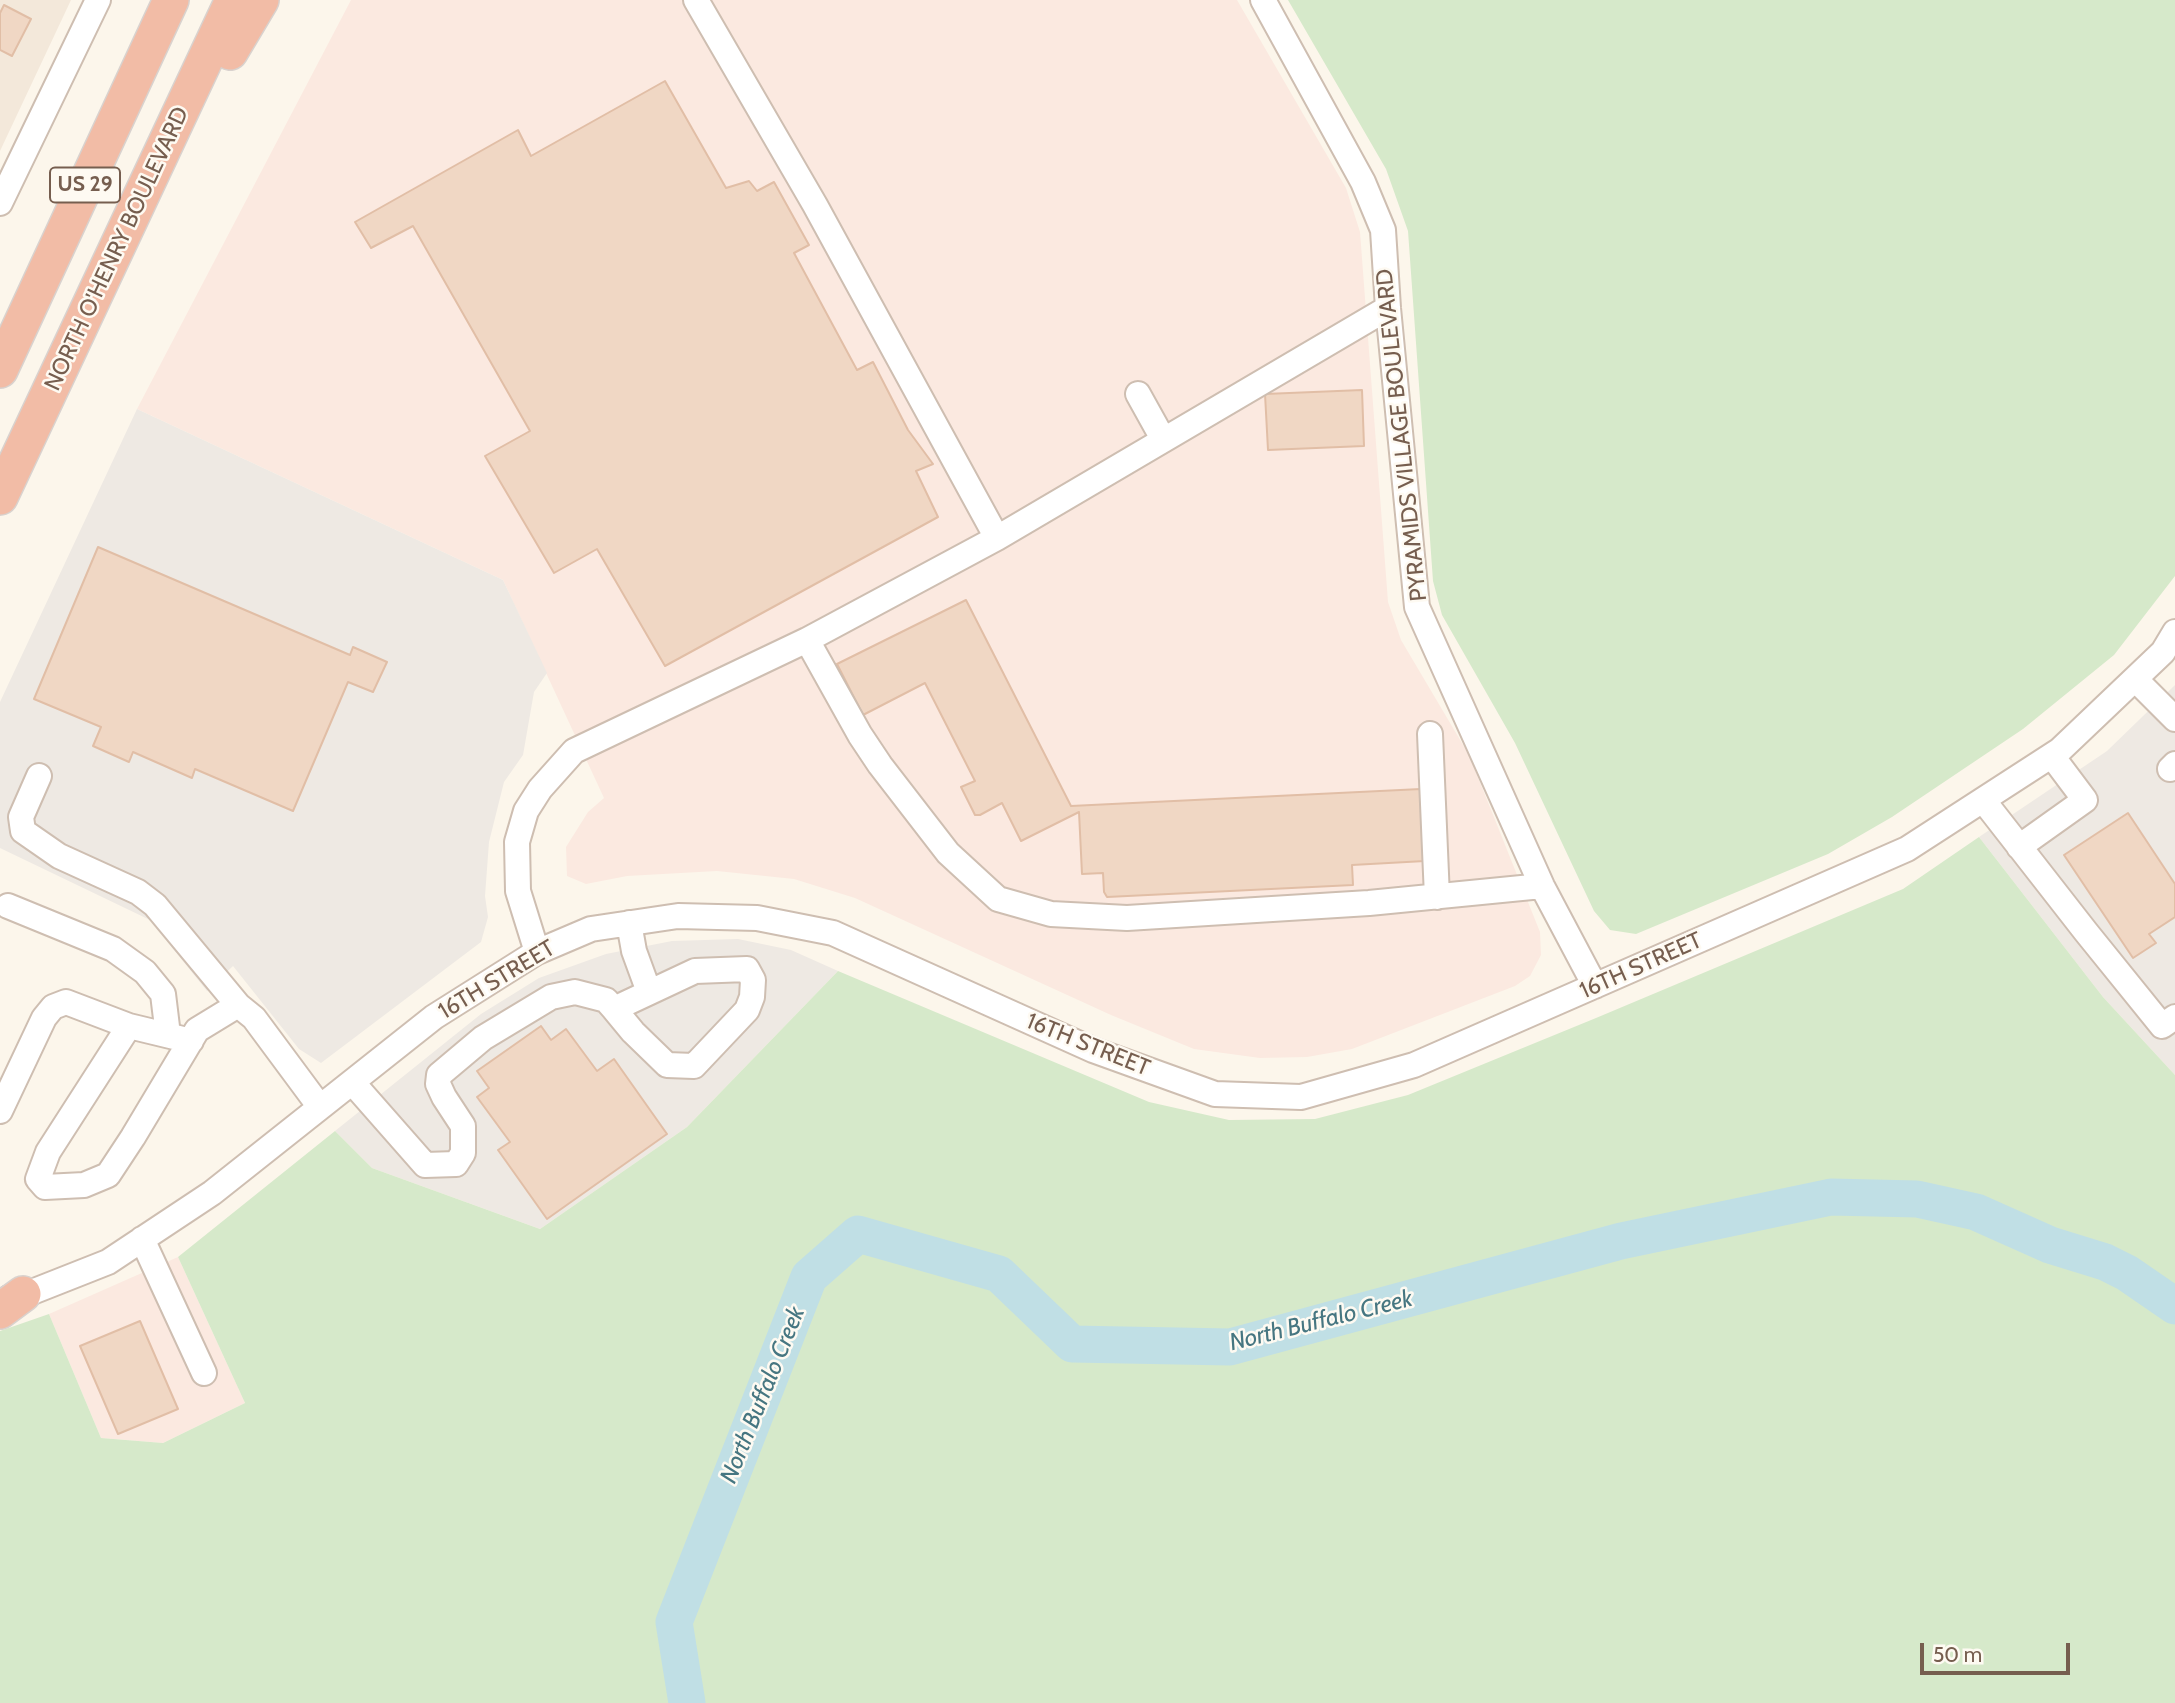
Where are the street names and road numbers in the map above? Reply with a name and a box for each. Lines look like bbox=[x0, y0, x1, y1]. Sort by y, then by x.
street label: NORTH O'HENRY BOULEVARD bbox=[39, 103, 195, 395]
road number: US 29 bbox=[50, 168, 120, 202]
street label: PYRAMIDS VILLAGE BOULEVARD bbox=[1371, 267, 1433, 603]
street label: 16TH STREET bbox=[1576, 927, 1706, 1005]
street label: 16TH STREET bbox=[434, 934, 560, 1026]
street label: 16TH STREET bbox=[1022, 1008, 1154, 1082]

